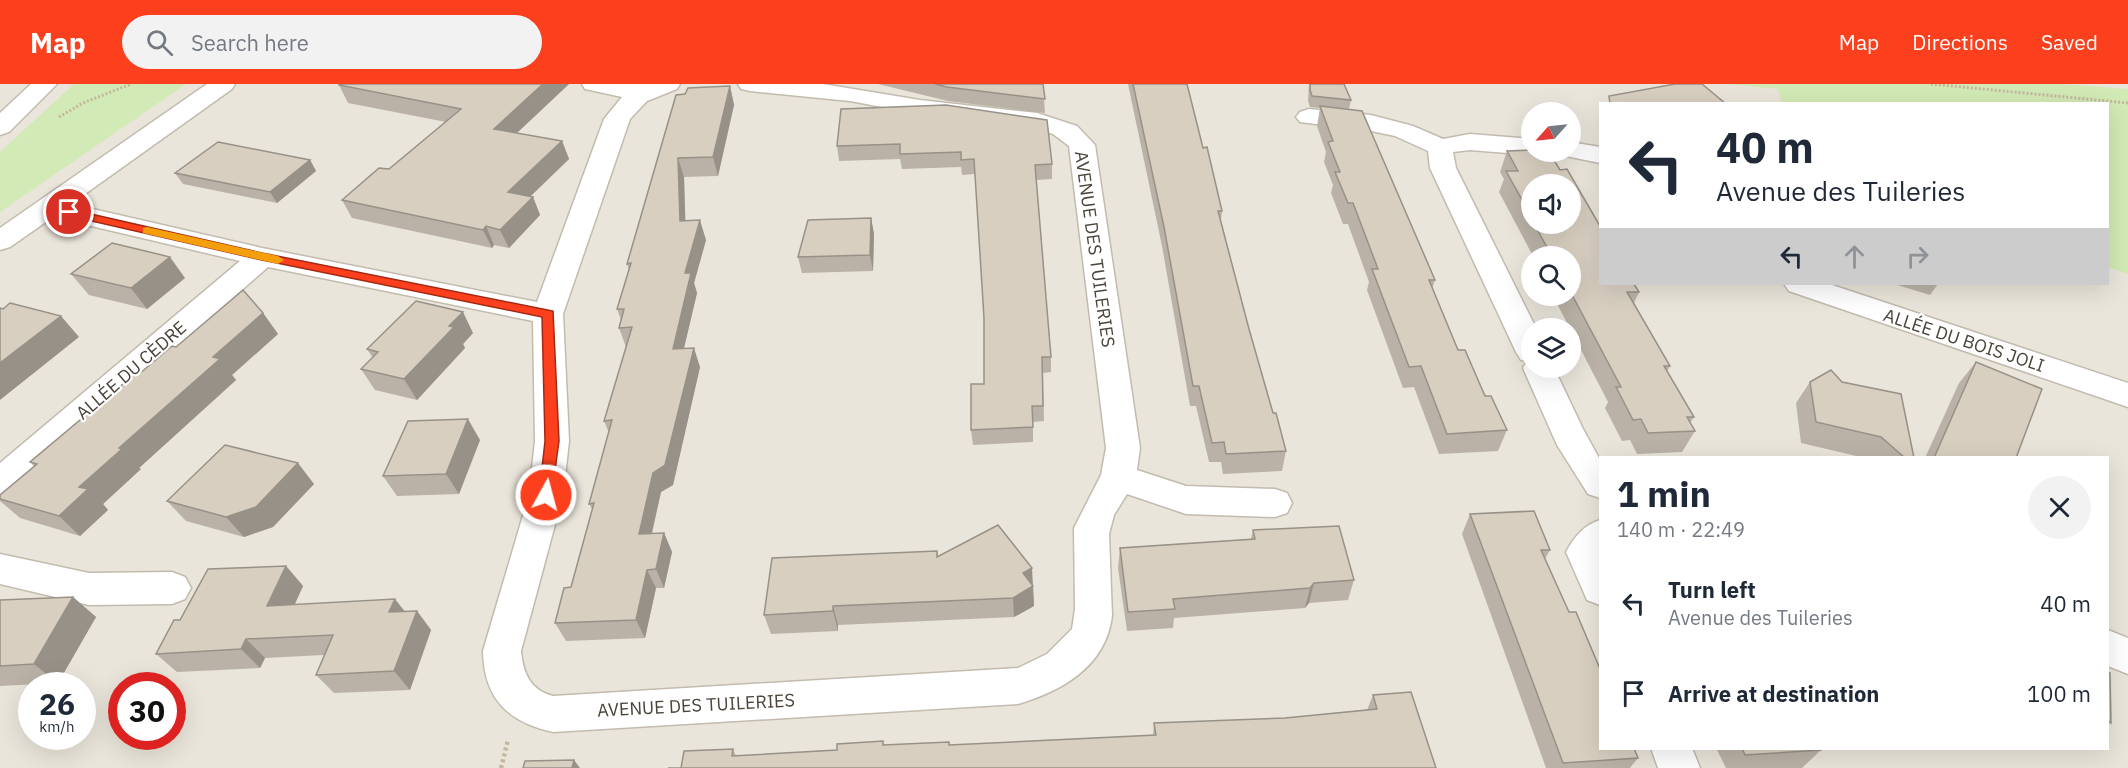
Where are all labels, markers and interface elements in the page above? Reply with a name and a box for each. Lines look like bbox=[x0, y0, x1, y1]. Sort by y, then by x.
search box bbox=[122, 15, 542, 69]
text: Map bbox=[30, 24, 86, 61]
icon: search bbox=[143, 26, 176, 59]
text: Search here bbox=[191, 28, 309, 57]
text: Map bbox=[1839, 28, 1879, 56]
text: Directions bbox=[1912, 28, 2008, 56]
text: Saved bbox=[2041, 28, 2098, 56]
north arrow bbox=[1521, 102, 1581, 162]
map controls bbox=[1521, 102, 1581, 378]
text: 40 m bbox=[1716, 120, 1814, 175]
icon: left bbox=[1617, 126, 1695, 204]
street label: AVENUE DES TUILERIES bbox=[1070, 149, 1120, 349]
text: Avenue des Tuileries bbox=[1716, 173, 1966, 208]
button: sound bbox=[1521, 174, 1581, 234]
pin bbox=[43, 186, 94, 237]
icon: arrive bbox=[52, 195, 85, 228]
icon: left bbox=[1775, 240, 1808, 273]
icon: ahead bbox=[1838, 240, 1871, 273]
icon: right bbox=[1901, 240, 1934, 273]
button: search bbox=[1521, 246, 1581, 306]
street label: ALLÉE DU BOIS JOLI bbox=[1881, 303, 2047, 377]
street label: ALLÉE DU CÈDRE bbox=[71, 316, 191, 424]
button: layers bbox=[1521, 318, 1581, 378]
position arrow bbox=[514, 463, 578, 527]
text: 1 min bbox=[1617, 470, 1711, 517]
button: close bbox=[2028, 476, 2091, 539]
text: 140 m · 22:49 bbox=[1617, 516, 1745, 543]
text: Turn left bbox=[1668, 575, 1756, 604]
icon: left bbox=[1617, 587, 1650, 620]
text: 40 m bbox=[2040, 589, 2091, 618]
text: Avenue des Tuileries bbox=[1668, 604, 1853, 631]
speed limit sign: 30 bbox=[108, 672, 186, 750]
icon: arrive bbox=[1617, 677, 1650, 710]
text: Arrive at destination bbox=[1668, 679, 1879, 708]
text: 100 m bbox=[2027, 679, 2091, 708]
text: 26 bbox=[39, 684, 75, 723]
street label: AVENUE DES TUILERIES bbox=[596, 688, 796, 722]
text: km/h bbox=[39, 717, 75, 736]

